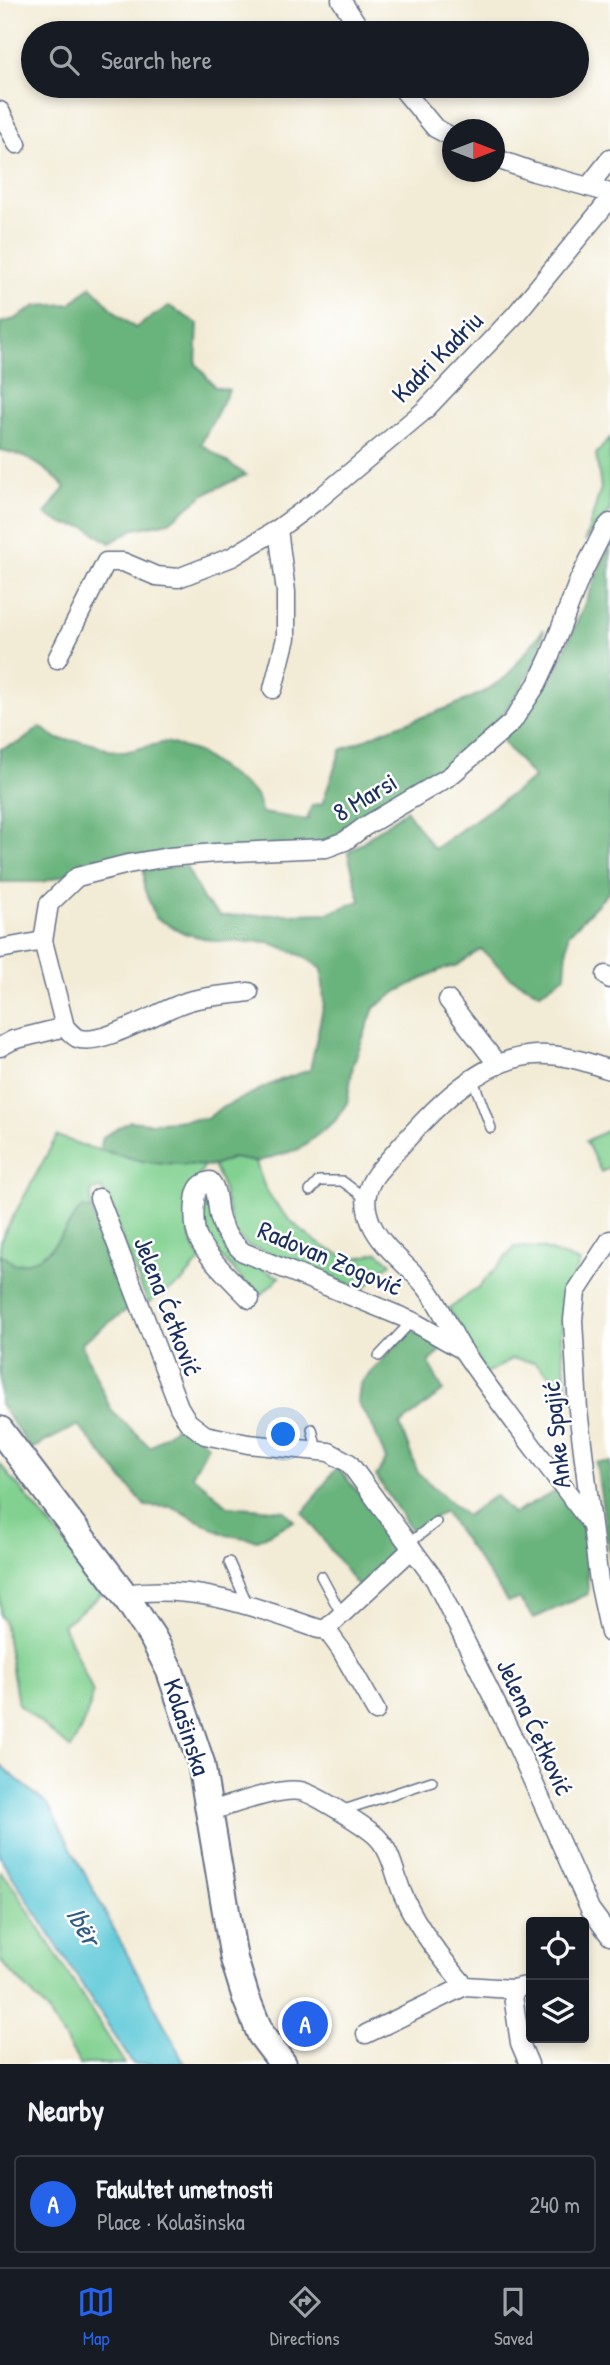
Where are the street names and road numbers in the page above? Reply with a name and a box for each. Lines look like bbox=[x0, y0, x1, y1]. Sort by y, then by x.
street label: Kadri Kadriu bbox=[383, 303, 490, 410]
street label: 8 Marsi bbox=[326, 764, 403, 829]
street label: Radovan Zogović bbox=[253, 1212, 407, 1304]
street label: Jelena Ćetković bbox=[126, 1231, 211, 1380]
street label: Anke Spajić bbox=[533, 1380, 578, 1490]
street label: Jelena Ćetković bbox=[489, 1653, 582, 1800]
street label: Kolašinska bbox=[155, 1674, 220, 1780]

